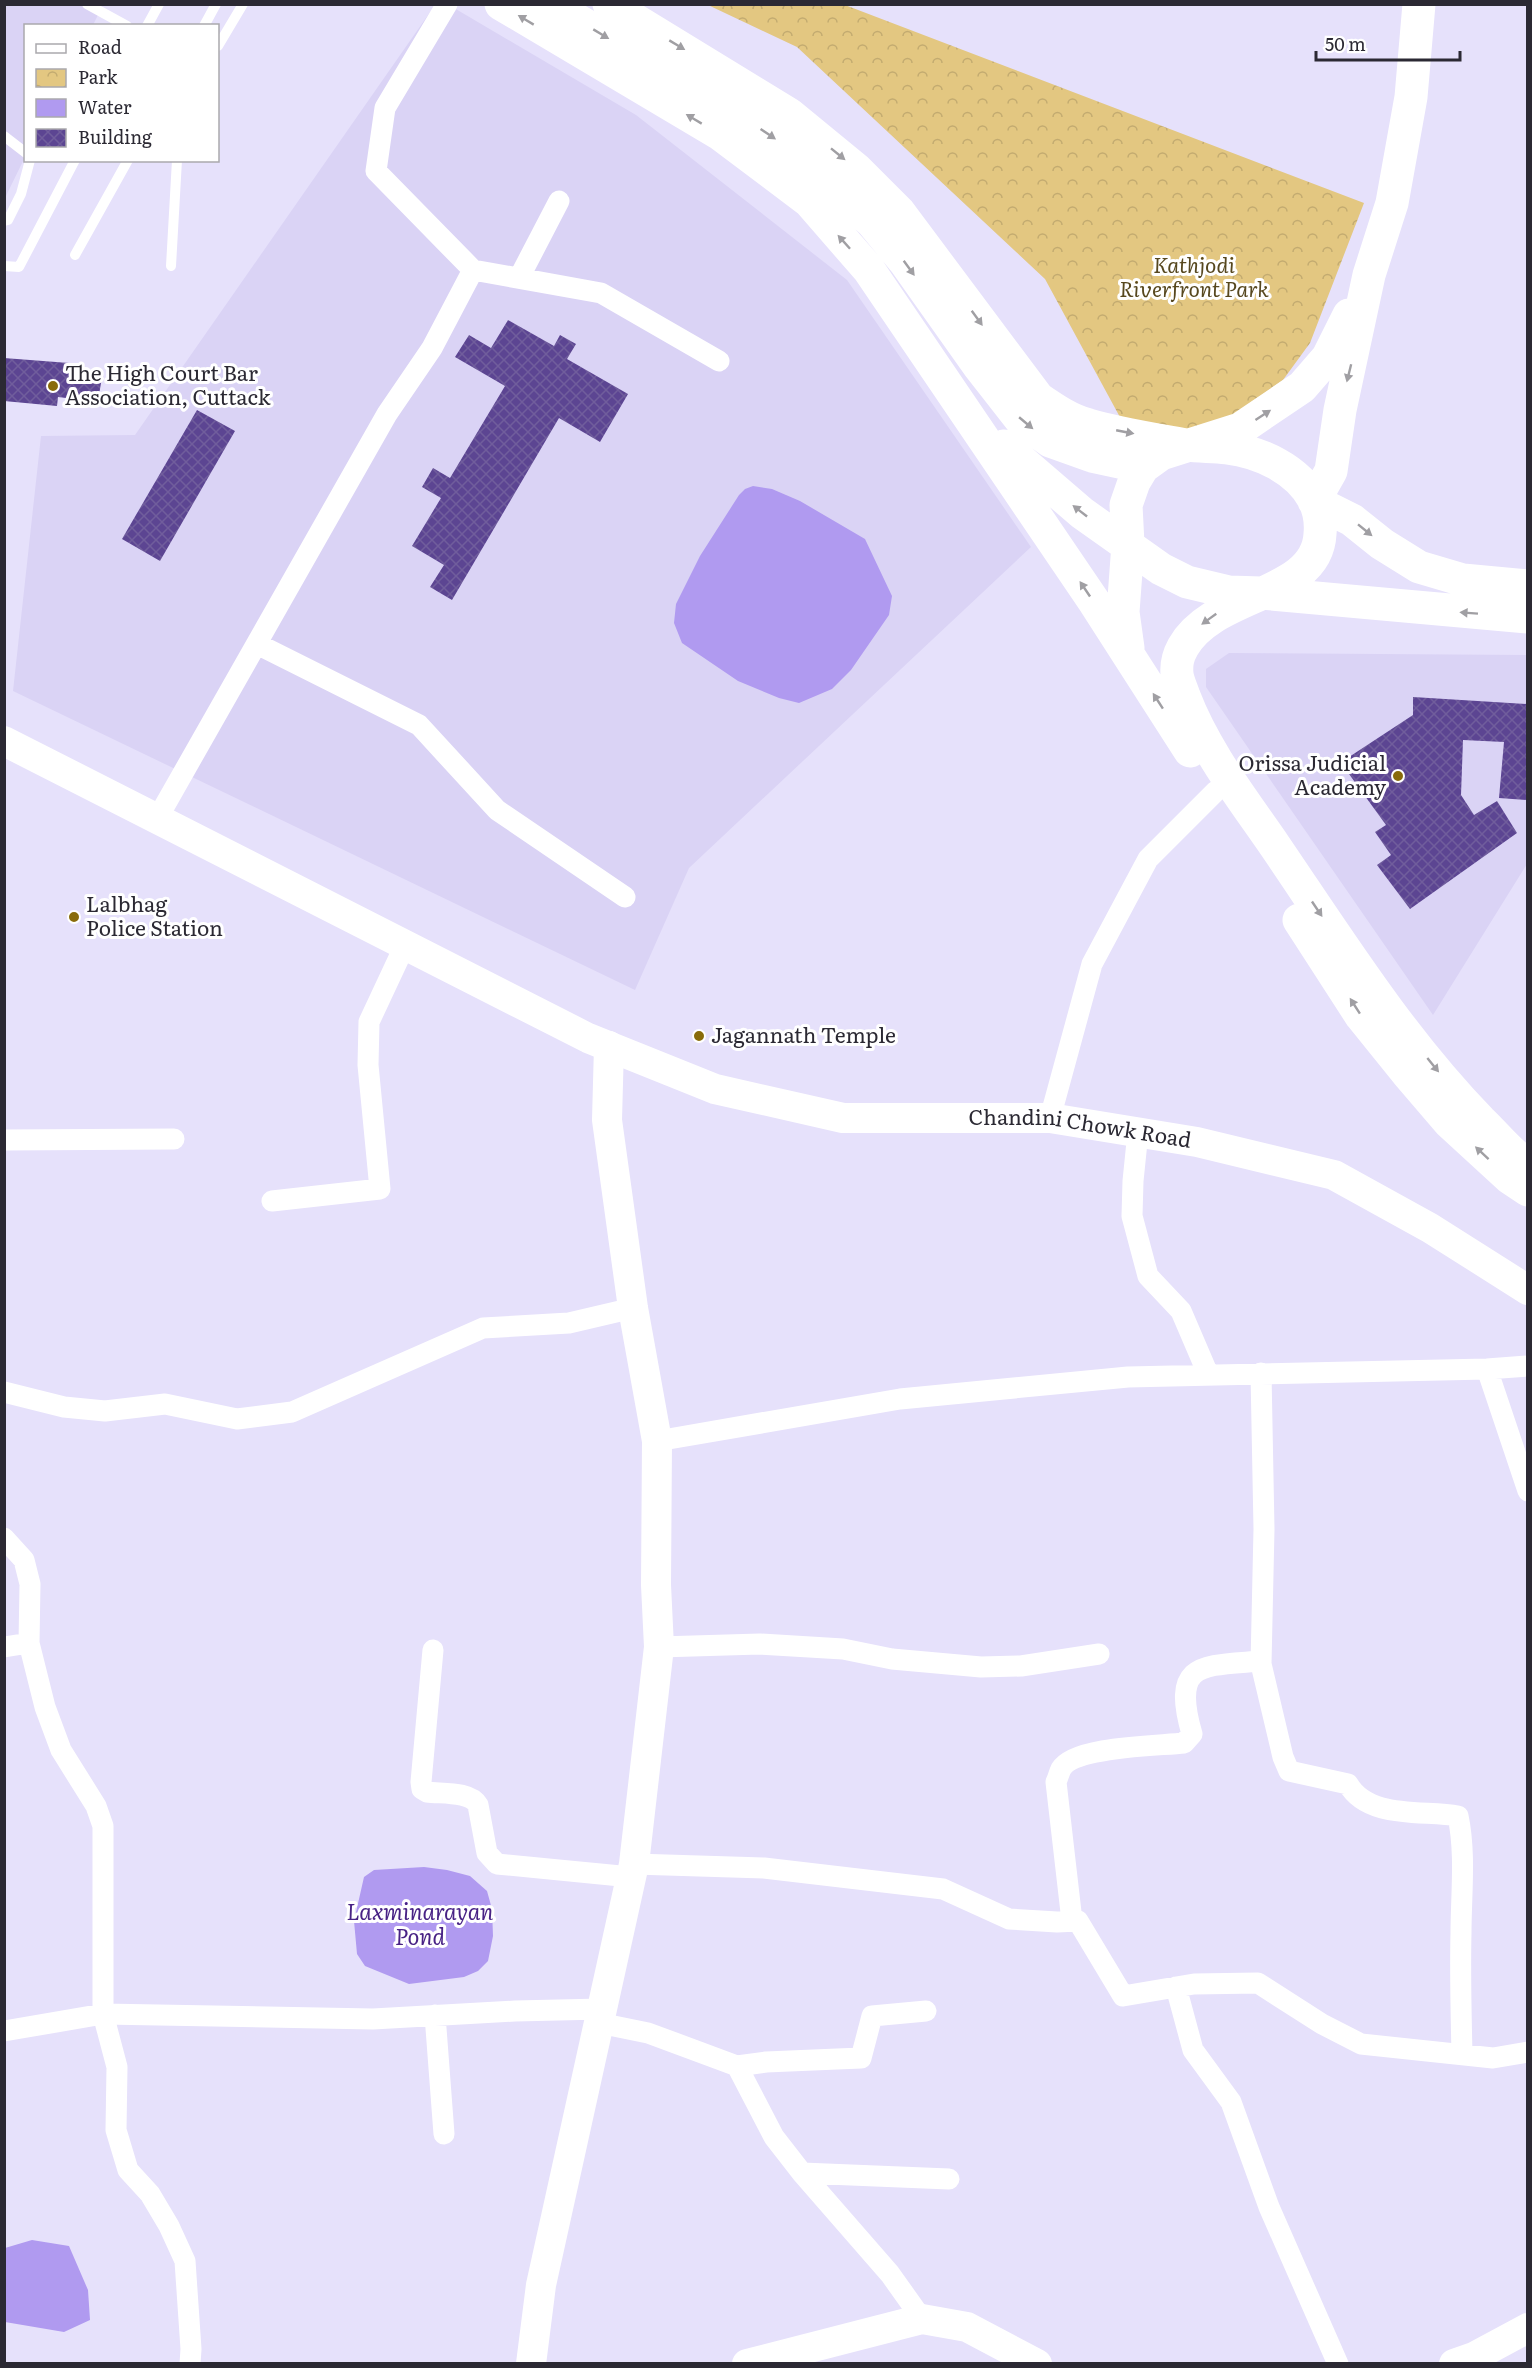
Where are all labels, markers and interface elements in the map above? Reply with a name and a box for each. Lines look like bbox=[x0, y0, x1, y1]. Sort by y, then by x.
one-way arrow bbox=[518, 14, 534, 25]
legend bbox=[24, 24, 219, 162]
scale bar bbox=[1316, 24, 1460, 62]
one-way arrow bbox=[593, 28, 609, 39]
text: 50 m bbox=[1325, 30, 1366, 57]
text: Road bbox=[78, 33, 122, 60]
one-way arrow bbox=[669, 40, 686, 50]
text: Park bbox=[78, 63, 119, 90]
text: Water bbox=[78, 93, 132, 120]
one-way arrow bbox=[686, 113, 702, 124]
text: Building bbox=[78, 123, 153, 150]
one-way arrow bbox=[760, 128, 776, 140]
one-way arrow bbox=[830, 148, 846, 161]
one-way arrow bbox=[838, 235, 851, 250]
park label: Kathjodi Riverfront Park bbox=[1119, 248, 1269, 303]
one-way arrow bbox=[902, 260, 914, 275]
one-way arrow bbox=[971, 311, 983, 326]
place label: The High Court Bar Association, Cuttack bbox=[65, 356, 271, 411]
one-way arrow bbox=[1343, 364, 1353, 382]
marker: The High Court Bar Association, Cuttack bbox=[46, 379, 60, 393]
one-way arrow bbox=[1255, 409, 1271, 420]
one-way arrow bbox=[1018, 417, 1034, 430]
one-way arrow bbox=[1116, 428, 1135, 437]
one-way arrow bbox=[1072, 505, 1088, 517]
one-way arrow bbox=[1357, 523, 1372, 536]
one-way arrow bbox=[1080, 581, 1091, 598]
one-way arrow bbox=[1460, 608, 1479, 618]
one-way arrow bbox=[1202, 613, 1217, 625]
one-way arrow bbox=[1153, 693, 1164, 709]
place label: Orissa Judicial Academy bbox=[1239, 746, 1387, 801]
marker: Orissa Judicial Academy bbox=[1391, 769, 1405, 783]
place label: Lalbhag Police Station bbox=[86, 887, 223, 942]
one-way arrow bbox=[1311, 900, 1323, 916]
marker: Lalbhag Police Station bbox=[67, 910, 81, 924]
one-way arrow bbox=[1349, 998, 1360, 1014]
place label: Jagannath Temple bbox=[711, 1018, 896, 1049]
marker: Jagannath Temple bbox=[692, 1029, 706, 1043]
one-way arrow bbox=[1426, 1058, 1439, 1073]
street label: Chandini Chowk Road bbox=[969, 1100, 1194, 1154]
one-way arrow bbox=[1475, 1146, 1490, 1160]
water label: Laxminarayan Pond bbox=[347, 1894, 493, 1952]

